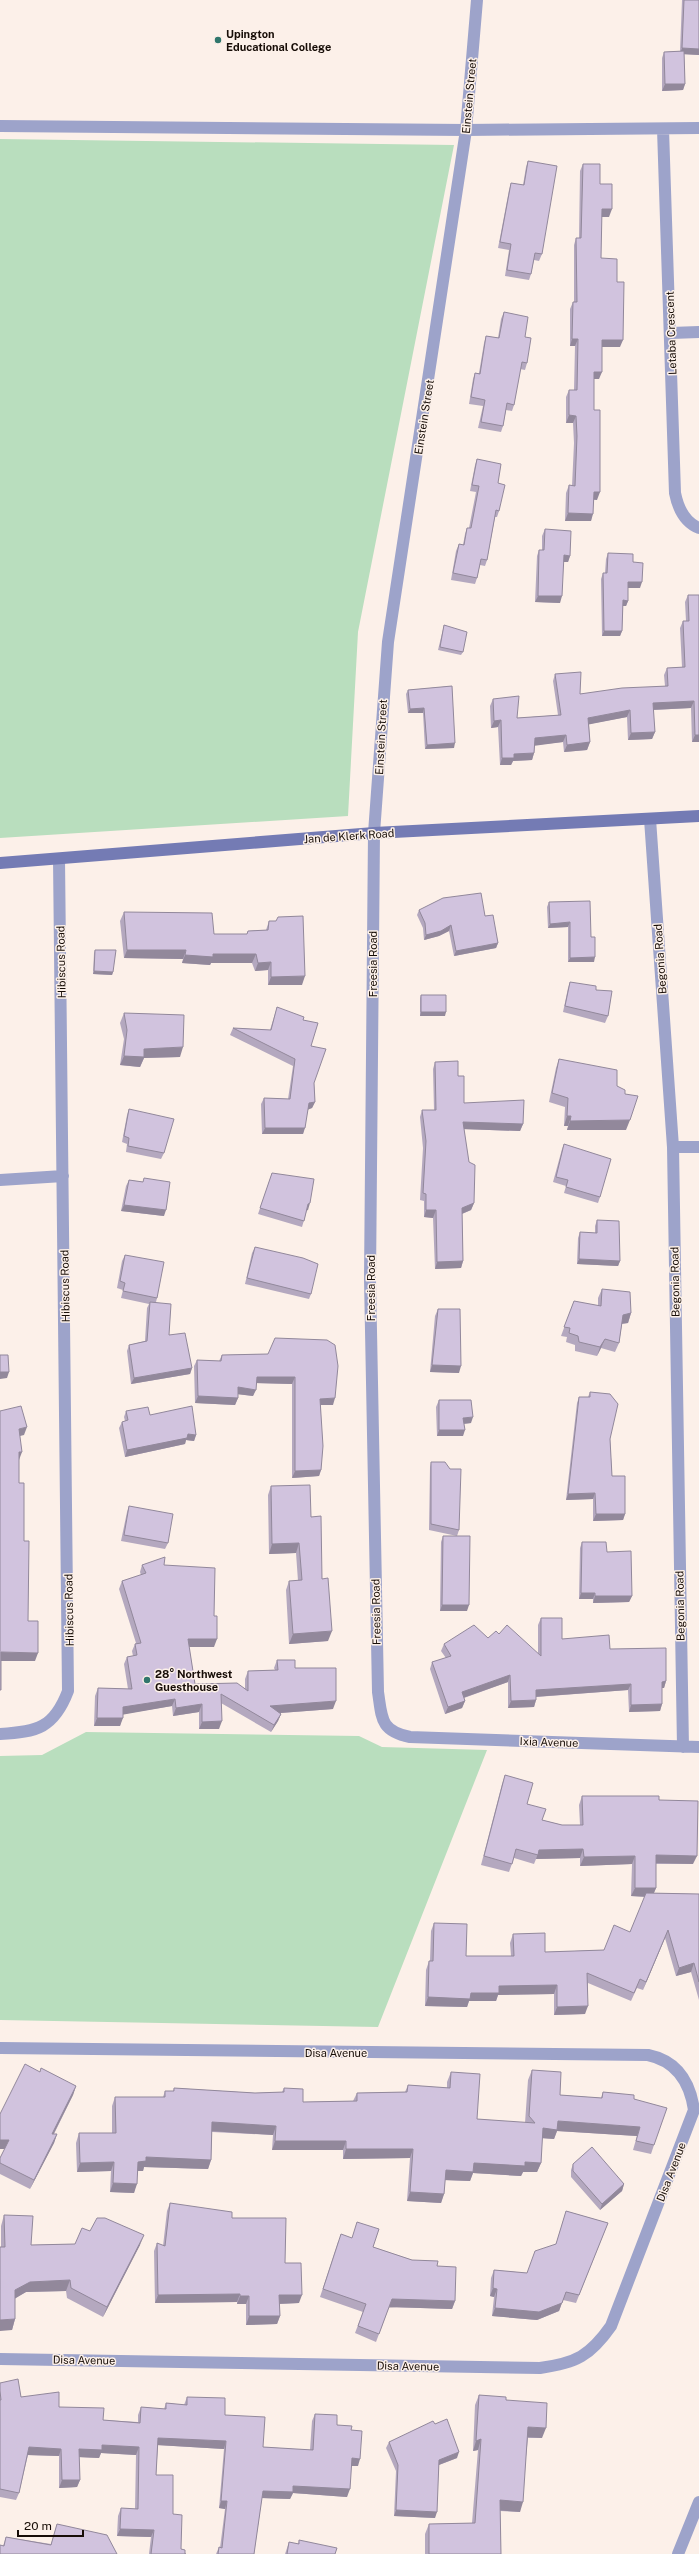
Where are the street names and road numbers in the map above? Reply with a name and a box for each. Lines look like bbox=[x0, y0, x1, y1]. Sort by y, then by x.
street label: Einstein Street bbox=[460, 58, 478, 134]
street label: Letaba Crescent bbox=[664, 291, 678, 375]
street label: Einstein Street bbox=[412, 379, 436, 455]
street label: Einstein Street bbox=[373, 699, 389, 775]
street label: Jan de Klerk Road bbox=[303, 827, 395, 845]
street label: Begonia Road bbox=[652, 923, 668, 995]
street label: Hibiscus Road bbox=[54, 926, 68, 998]
street label: Freesia Road bbox=[367, 931, 379, 997]
street label: Begonia Road bbox=[668, 1247, 682, 1317]
street label: Hibiscus Road bbox=[58, 1250, 72, 1322]
street label: Freesia Road bbox=[365, 1255, 377, 1321]
street label: Begonia Road bbox=[673, 1571, 687, 1641]
street label: Hibiscus Road bbox=[62, 1574, 76, 1646]
street label: Freesia Road bbox=[369, 1579, 383, 1645]
street label: Ixia Avenue bbox=[520, 1735, 578, 1749]
street label: Disa Avenue bbox=[305, 2047, 367, 2059]
street label: Disa Avenue bbox=[654, 2141, 688, 2203]
street label: Disa Avenue bbox=[53, 2353, 115, 2367]
street label: Disa Avenue bbox=[377, 2359, 439, 2373]

